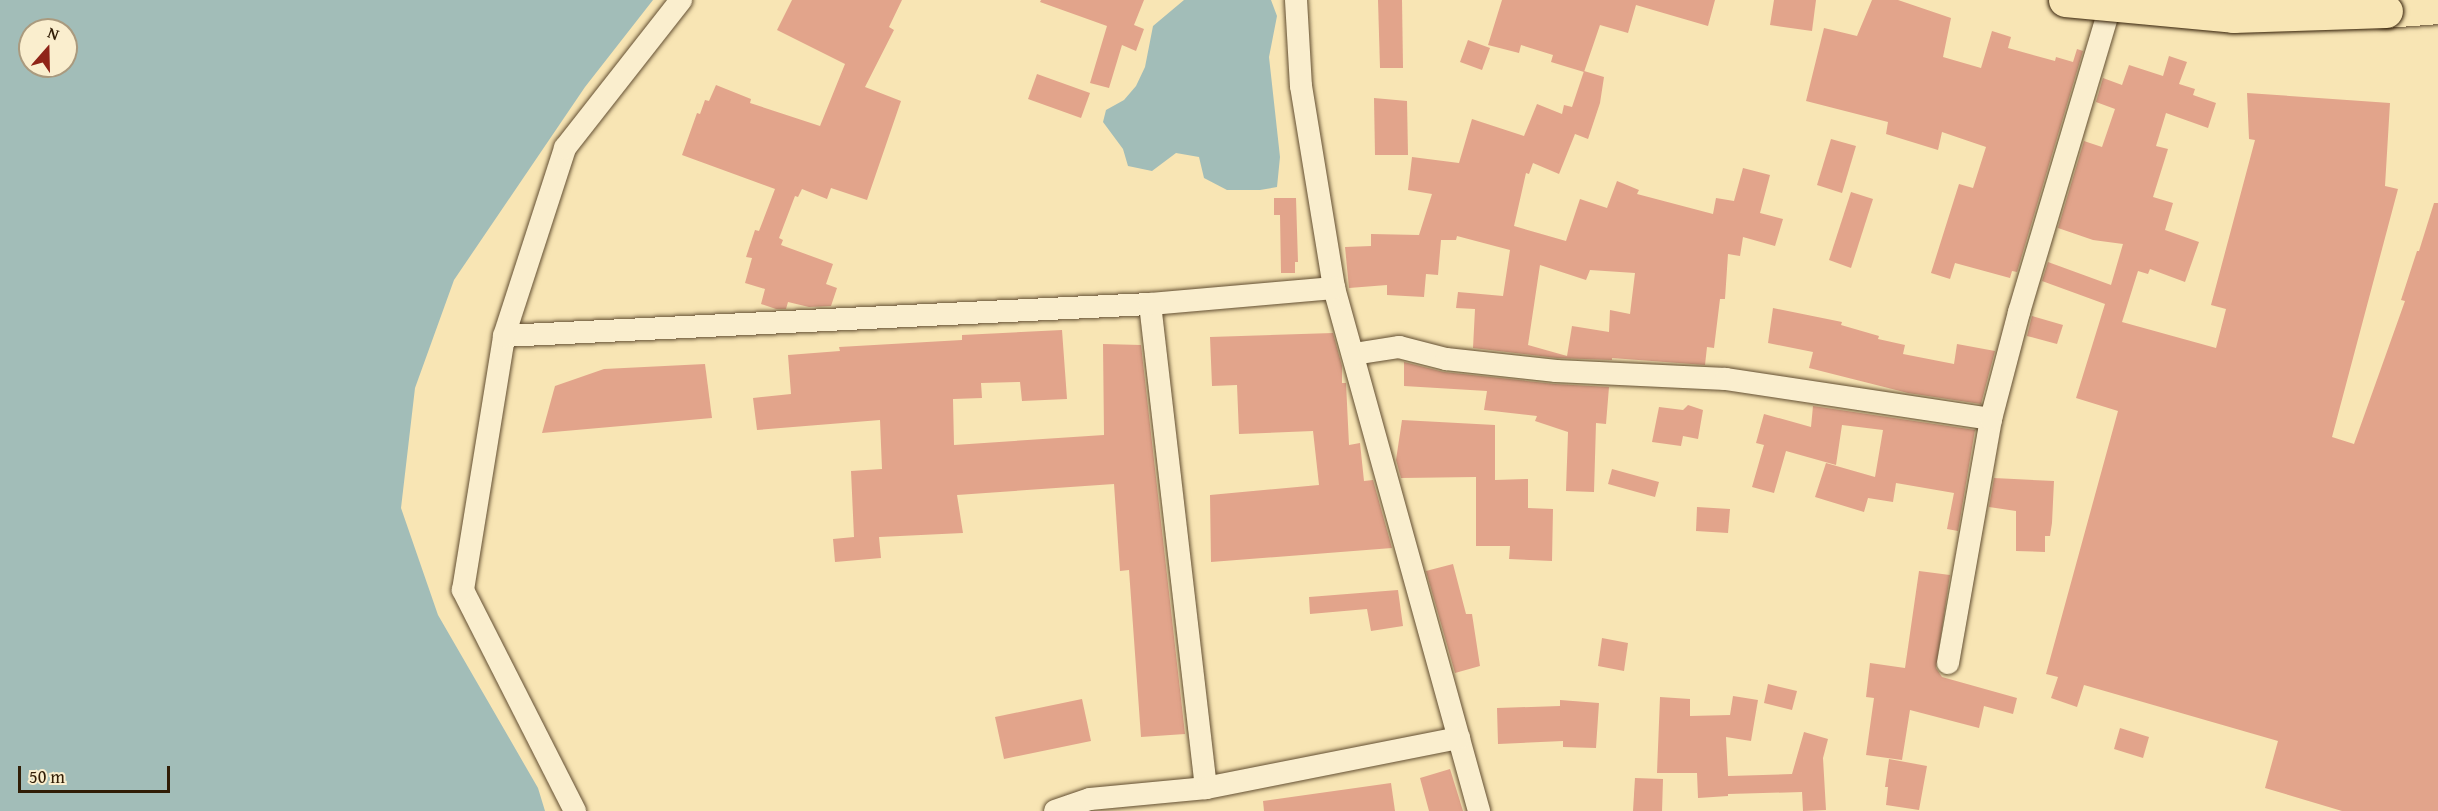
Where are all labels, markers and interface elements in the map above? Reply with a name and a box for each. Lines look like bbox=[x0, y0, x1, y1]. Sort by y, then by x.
north arrow bbox=[18, 18, 78, 78]
text: N bbox=[44, 20, 63, 46]
scale bar bbox=[21, 754, 172, 792]
text: 50 m bbox=[29, 763, 65, 790]

